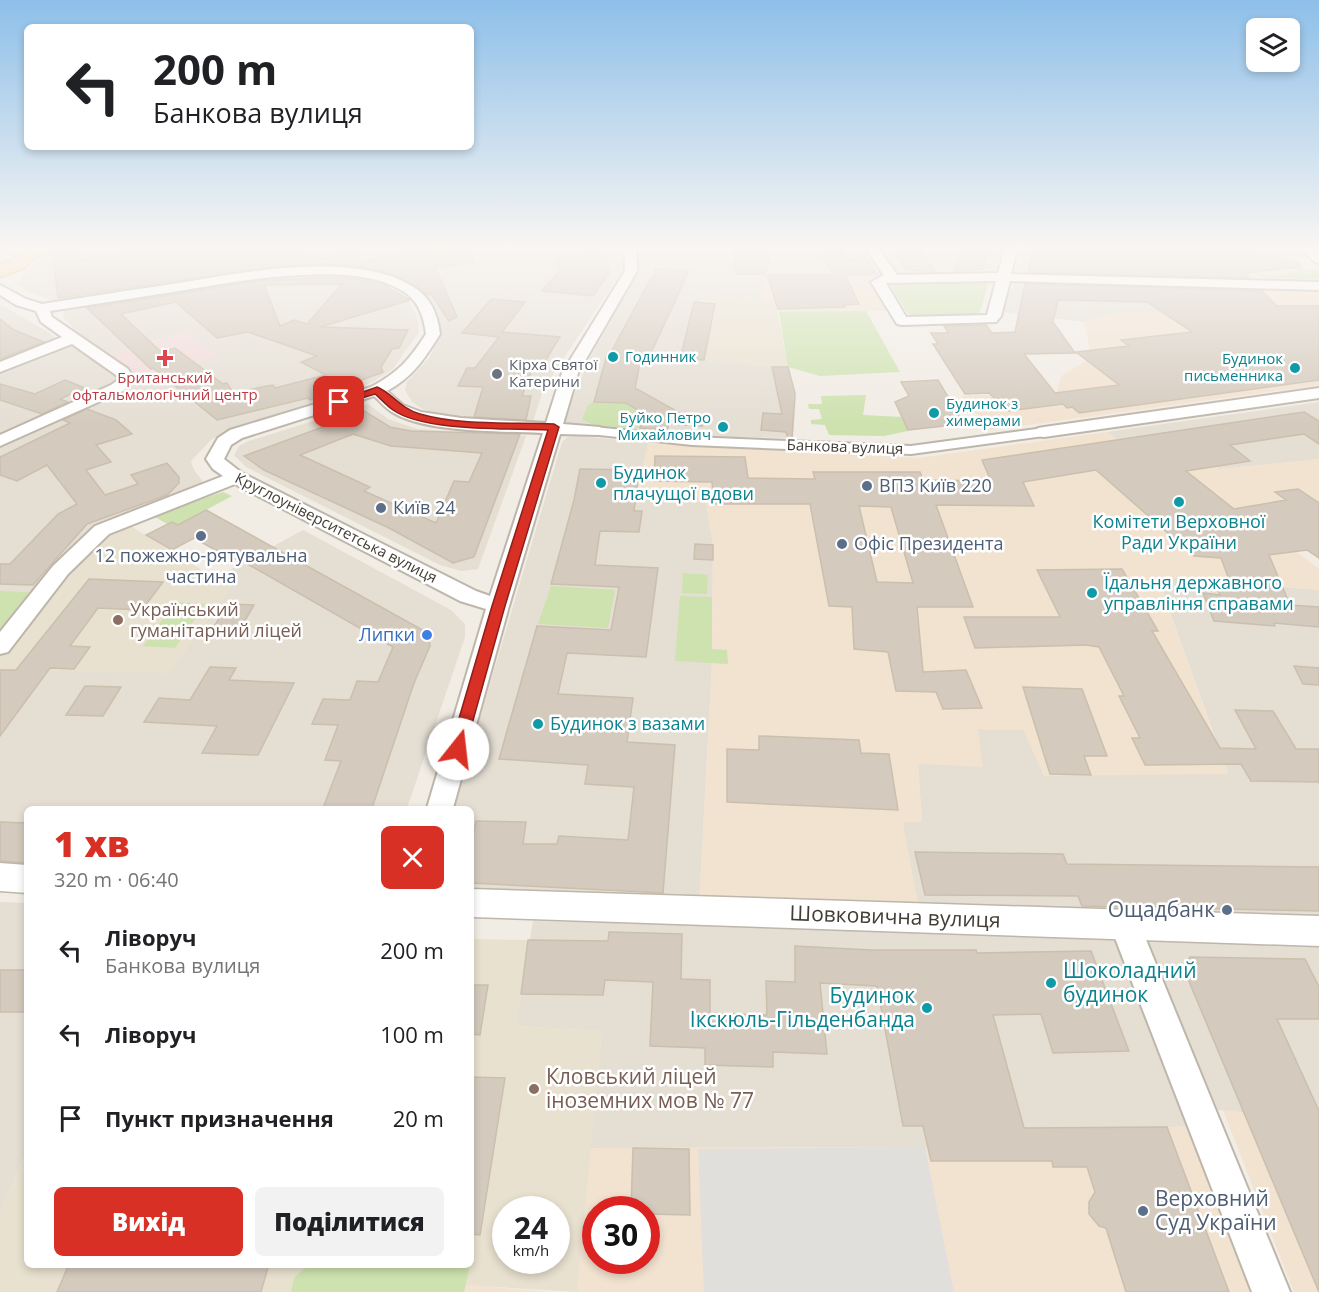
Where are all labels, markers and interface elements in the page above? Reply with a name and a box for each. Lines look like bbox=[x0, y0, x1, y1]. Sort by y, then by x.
map controls bbox=[1246, 18, 1300, 72]
button: layers bbox=[1246, 18, 1300, 72]
text: 200 m bbox=[153, 40, 277, 97]
icon: left bbox=[54, 48, 132, 126]
text: Банкова вулиця bbox=[153, 94, 363, 131]
place label: Годинник bbox=[625, 346, 697, 366]
place label: Будинок письменника bbox=[1184, 348, 1283, 385]
marker: Британський офтальмологічний центр bbox=[156, 349, 174, 367]
marker: Годинник bbox=[606, 350, 620, 364]
place label: Кірха Святої Катерини bbox=[509, 354, 598, 391]
marker: Будинок письменника bbox=[1288, 361, 1302, 375]
place label: Британський офтальмологічний центр bbox=[72, 367, 258, 404]
marker: Кірха Святої Катерини bbox=[490, 367, 504, 381]
pin bbox=[313, 376, 364, 427]
icon: arrive bbox=[322, 385, 355, 418]
place label: Будинок з химерами bbox=[946, 393, 1021, 430]
marker: Будинок з химерами bbox=[927, 406, 941, 420]
place label: Буйко Петро Михайлович bbox=[617, 407, 711, 444]
marker: Буйко Петро Михайлович bbox=[716, 420, 730, 434]
street label: Банкова вулиця bbox=[786, 434, 904, 458]
place label: Будинок плачущої вдови bbox=[613, 460, 754, 505]
street label: Круглоуніверситетська вулиця bbox=[232, 467, 441, 587]
place label: ВПЗ Київ 220 bbox=[879, 473, 992, 497]
marker: Будинок плачущої вдови bbox=[594, 476, 608, 490]
marker: ВПЗ Київ 220 bbox=[860, 479, 874, 493]
place label: Київ 24 bbox=[393, 495, 456, 519]
marker: Комітети Верховної Ради України bbox=[1172, 495, 1186, 509]
marker: Київ 24 bbox=[374, 501, 388, 515]
place label: Комітети Верховної Ради України bbox=[1093, 509, 1266, 554]
marker: 12 пожежно-рятувальна частина bbox=[194, 529, 208, 543]
place label: Офіс Президента bbox=[854, 531, 1003, 555]
marker: Офіс Президента bbox=[835, 537, 849, 551]
place label: 12 пожежно-рятувальна частина bbox=[95, 543, 307, 588]
place label: Їдальня державного управління справами bbox=[1104, 570, 1294, 615]
marker: Їдальня державного управління справами bbox=[1085, 586, 1099, 600]
place label: Український гуманітарний ліцей bbox=[130, 597, 302, 642]
marker: Український гуманітарний ліцей bbox=[111, 613, 125, 627]
place label: Липки bbox=[359, 622, 415, 646]
marker: Липки bbox=[420, 628, 434, 642]
place label: Будинок з вазами bbox=[550, 711, 705, 735]
position arrow bbox=[426, 717, 490, 781]
marker: Будинок з вазами bbox=[531, 717, 545, 731]
text: 1 хв bbox=[54, 819, 130, 868]
button: close bbox=[381, 826, 444, 889]
text: 320 m · 06:40 bbox=[54, 866, 179, 893]
place label: Ощадбанк bbox=[1108, 895, 1215, 923]
street label: Шовковична вулиця bbox=[789, 898, 1001, 934]
marker: Ощадбанк bbox=[1220, 903, 1234, 917]
text: Ліворуч bbox=[105, 922, 196, 952]
icon: left bbox=[54, 934, 87, 967]
text: 200 m bbox=[380, 935, 444, 965]
text: Банкова вулиця bbox=[105, 952, 260, 979]
place label: Шоколадний будинок bbox=[1063, 956, 1197, 1008]
marker: Шоколадний будинок bbox=[1044, 976, 1058, 990]
place label: Будинок Ікскюль-Гільденбанда bbox=[690, 981, 915, 1033]
marker: Будинок Ікскюль-Гільденбанда bbox=[920, 1001, 934, 1015]
icon: left bbox=[54, 1018, 87, 1051]
text: Ліворуч bbox=[105, 1019, 196, 1049]
text: 100 m bbox=[380, 1019, 444, 1049]
place label: Кловський ліцей іноземних мов № 77 bbox=[546, 1062, 754, 1114]
marker: Кловський ліцей іноземних мов № 77 bbox=[527, 1082, 541, 1096]
icon: arrive bbox=[54, 1102, 87, 1135]
text: Пункт призначення bbox=[105, 1103, 334, 1133]
text: 20 m bbox=[393, 1103, 444, 1133]
place label: Верховний Суд України bbox=[1155, 1184, 1277, 1236]
button: Вихід bbox=[54, 1187, 243, 1256]
button: Поділитися bbox=[255, 1187, 444, 1256]
speed limit sign: 30 bbox=[582, 1196, 660, 1274]
marker: Верховний Суд України bbox=[1136, 1204, 1150, 1218]
text: 24 bbox=[514, 1207, 548, 1248]
text: km/h bbox=[513, 1240, 549, 1260]

